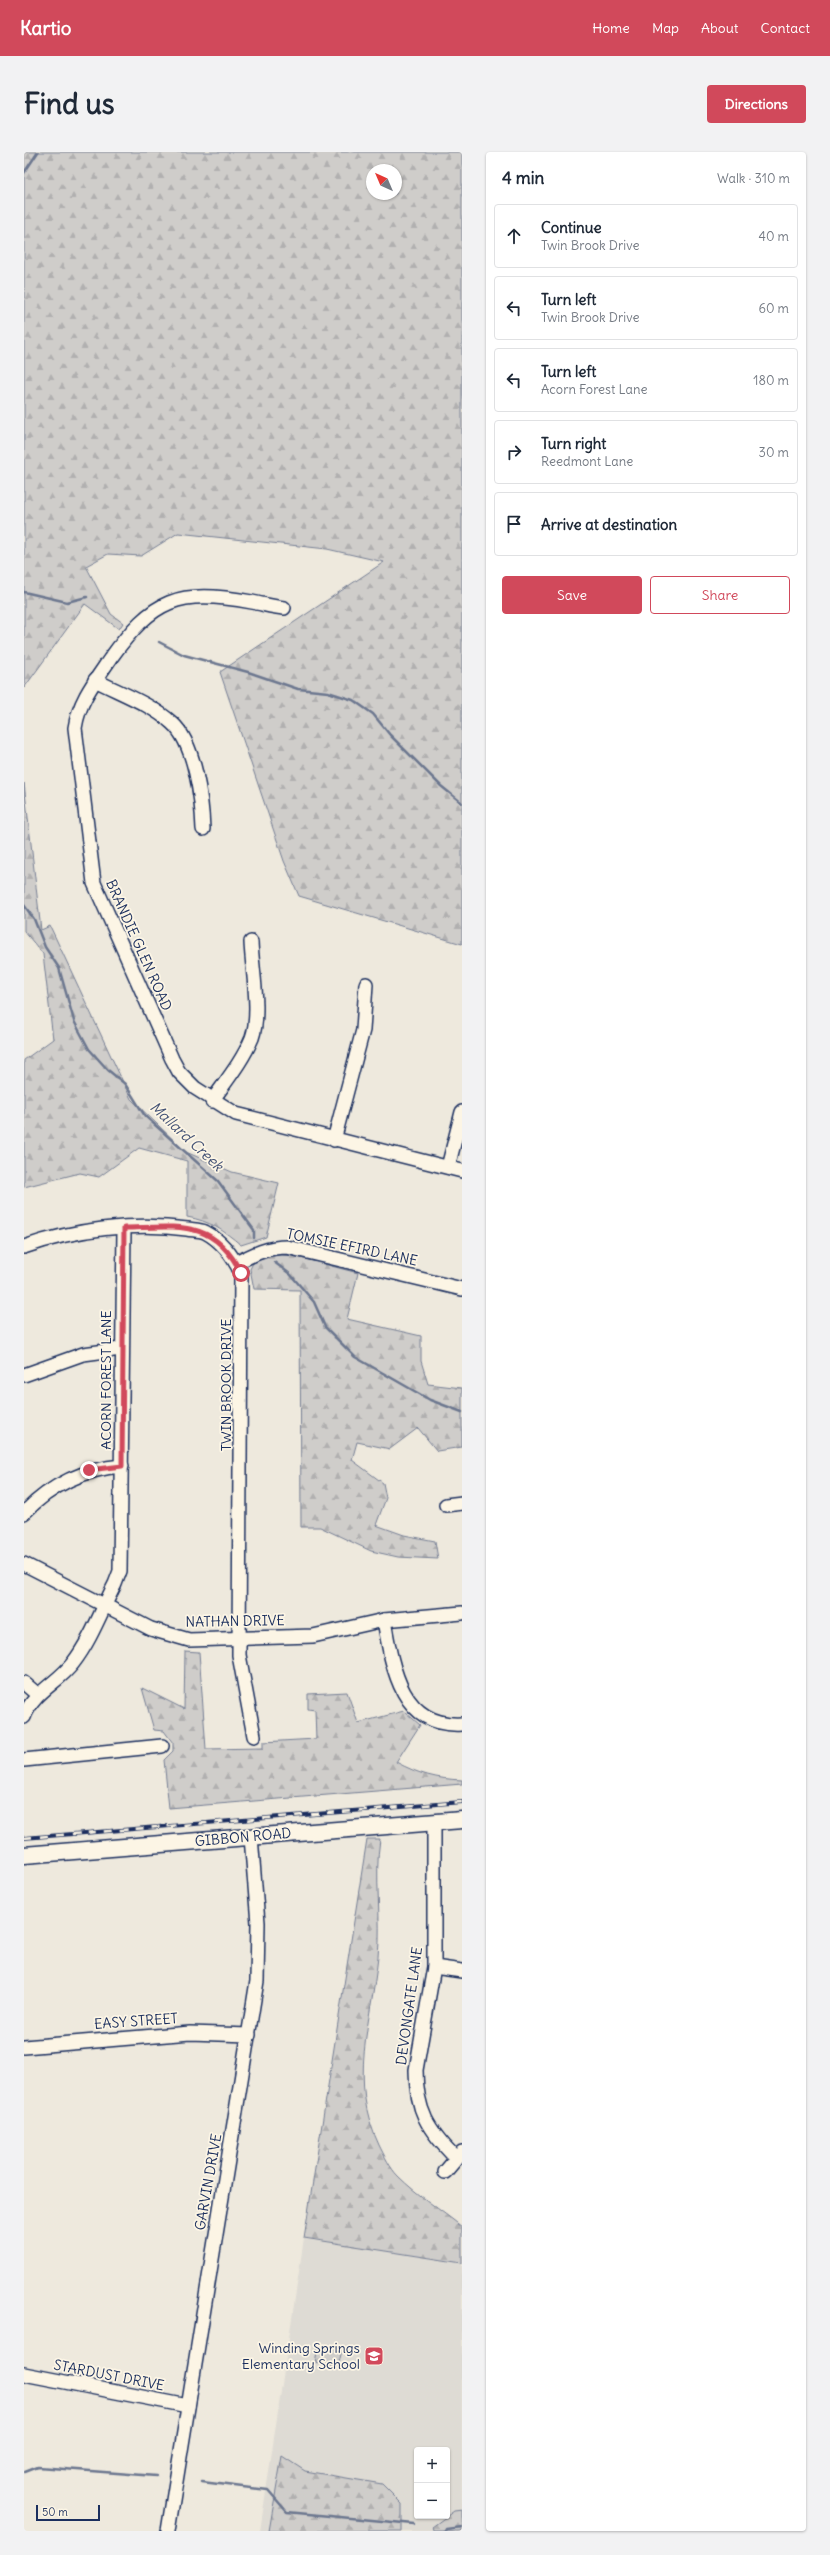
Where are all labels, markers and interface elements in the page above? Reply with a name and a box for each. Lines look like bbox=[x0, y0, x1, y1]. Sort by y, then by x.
text: Kartio bbox=[20, 16, 72, 40]
text: Home bbox=[592, 19, 630, 37]
text: Map bbox=[652, 19, 679, 37]
text: About bbox=[701, 19, 739, 37]
text: Contact bbox=[761, 19, 810, 37]
button: Directions bbox=[707, 85, 806, 123]
text: Find us bbox=[24, 86, 115, 122]
north arrow bbox=[366, 164, 402, 200]
text: 4 min bbox=[502, 167, 544, 189]
text: Walk · 310 m bbox=[717, 170, 790, 187]
text: Continue bbox=[541, 218, 602, 237]
icon: ahead bbox=[503, 225, 525, 247]
text: 40 m bbox=[758, 228, 789, 245]
text: Twin Brook Drive bbox=[541, 237, 640, 254]
text: Turn left bbox=[541, 290, 596, 309]
icon: left bbox=[503, 297, 525, 319]
text: 60 m bbox=[758, 300, 789, 317]
text: Twin Brook Drive bbox=[541, 309, 640, 326]
text: Turn left bbox=[541, 362, 596, 381]
icon: left bbox=[503, 369, 525, 391]
text: 180 m bbox=[753, 372, 789, 389]
text: Acorn Forest Lane bbox=[541, 381, 647, 398]
text: Turn right bbox=[541, 434, 606, 453]
icon: right bbox=[503, 441, 525, 463]
text: 30 m bbox=[759, 444, 789, 461]
text: Reedmont Lane bbox=[541, 453, 633, 470]
icon: arrive bbox=[503, 513, 525, 535]
text: Arrive at destination bbox=[541, 515, 677, 534]
button: Save bbox=[502, 576, 642, 614]
button: Share bbox=[650, 576, 790, 614]
street label: BRANDIE GLEN ROAD bbox=[102, 877, 176, 1013]
water label: Mallard Creek bbox=[146, 1097, 229, 1176]
street label: TOMSIE EFIRD LANE bbox=[285, 1224, 419, 1270]
route start bbox=[232, 1264, 250, 1282]
street label: ACORN FOREST LANE bbox=[97, 1310, 115, 1450]
street label: TWIN BROOK DRIVE bbox=[217, 1319, 235, 1451]
route end bbox=[80, 1461, 98, 1479]
street label: NATHAN DRIVE bbox=[185, 1611, 285, 1631]
street label: GIBBON ROAD bbox=[194, 1824, 292, 1850]
street label: DEVONGATE LANE bbox=[392, 1946, 426, 2066]
street label: EASY STREET bbox=[94, 2009, 178, 2033]
street label: GARVIN DRIVE bbox=[191, 2132, 225, 2232]
place label: Winding Springs Elementary School bbox=[242, 2339, 360, 2373]
school or university icon: Winding Springs Elementary School bbox=[363, 2345, 385, 2367]
street label: STARDUST DRIVE bbox=[52, 2355, 166, 2395]
map controls bbox=[414, 2447, 450, 2519]
button: + bbox=[414, 2447, 450, 2483]
button: − bbox=[414, 2483, 450, 2519]
scale bar bbox=[36, 2503, 100, 2522]
text: 50 m bbox=[42, 2505, 68, 2519]

